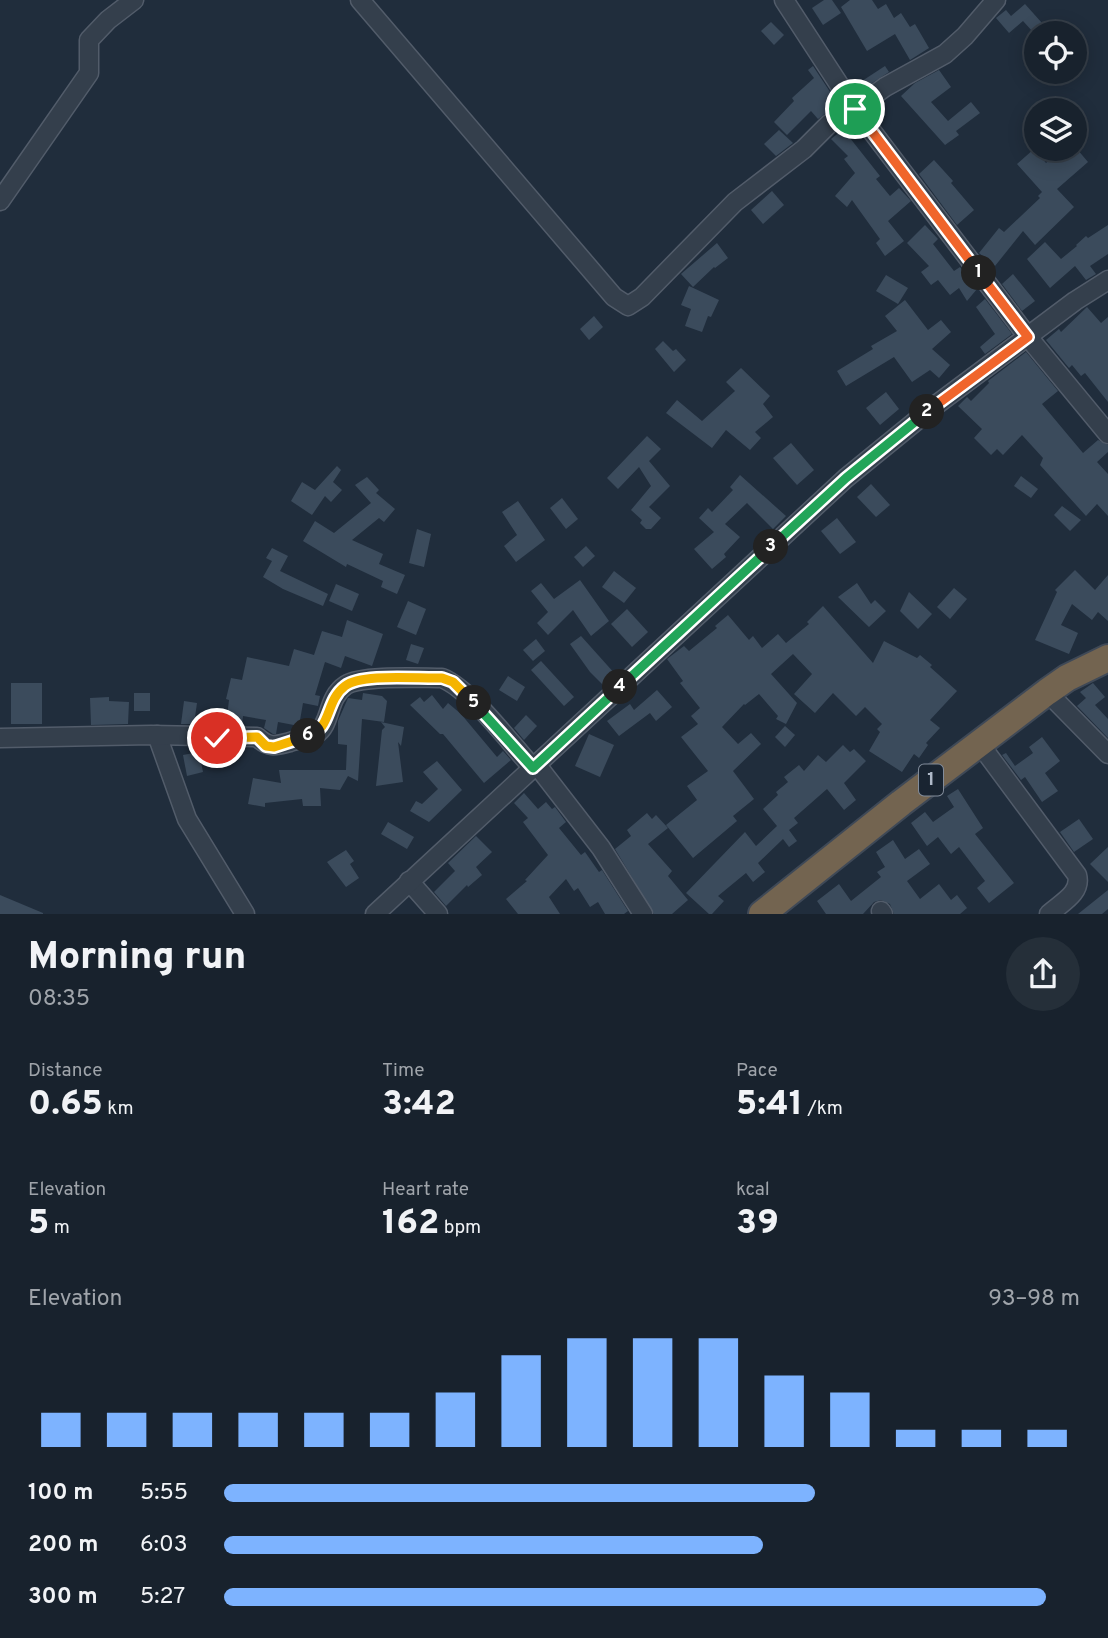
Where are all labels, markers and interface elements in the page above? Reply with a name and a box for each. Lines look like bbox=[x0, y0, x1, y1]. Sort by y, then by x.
map controls bbox=[1024, 21, 1087, 161]
button: locate bbox=[1024, 21, 1087, 84]
pin bbox=[825, 79, 885, 139]
icon: arrive bbox=[836, 90, 874, 128]
button: layers bbox=[1024, 98, 1087, 161]
pin: 1 bbox=[962, 256, 996, 290]
text: 1 bbox=[975, 260, 982, 284]
pin: 2 bbox=[909, 394, 944, 430]
text: 2 bbox=[921, 399, 932, 423]
pin: 3 bbox=[754, 530, 788, 564]
text: 3 bbox=[765, 534, 776, 558]
pin: 4 bbox=[602, 670, 638, 704]
text: 4 bbox=[613, 674, 626, 698]
pin: 5 bbox=[456, 686, 491, 720]
text: 5 bbox=[468, 690, 479, 714]
pin bbox=[187, 708, 247, 768]
pin: 6 bbox=[290, 718, 326, 754]
icon: check bbox=[198, 719, 236, 757]
text: 6 bbox=[302, 723, 313, 747]
road number: 1 bbox=[919, 764, 943, 796]
text: Morning run bbox=[28, 934, 246, 983]
button: share bbox=[1006, 937, 1080, 1011]
text: 08:35 bbox=[28, 985, 90, 1014]
text: Distance bbox=[28, 1059, 103, 1083]
text: Time bbox=[382, 1059, 425, 1083]
text: Pace bbox=[736, 1059, 778, 1083]
text: 0.65 bbox=[28, 1083, 103, 1127]
text: 3:42 bbox=[382, 1083, 456, 1127]
text: 5:41 bbox=[736, 1083, 803, 1127]
text: km bbox=[103, 1097, 134, 1121]
text: /km bbox=[803, 1097, 843, 1121]
text: Elevation bbox=[28, 1178, 106, 1202]
text: Heart rate bbox=[382, 1178, 469, 1202]
text: kcal bbox=[736, 1178, 770, 1202]
text: 5 bbox=[28, 1202, 49, 1246]
text: 162 bbox=[382, 1202, 439, 1246]
text: 39 bbox=[736, 1202, 779, 1246]
text: m bbox=[49, 1216, 70, 1240]
text: bpm bbox=[439, 1216, 481, 1240]
text: Elevation bbox=[28, 1285, 123, 1314]
text: 93–98 m bbox=[988, 1285, 1080, 1314]
text: 100 m bbox=[28, 1479, 93, 1508]
text: 5:55 bbox=[140, 1479, 188, 1508]
text: 200 m bbox=[28, 1531, 98, 1560]
text: 6:03 bbox=[140, 1531, 188, 1560]
text: 300 m bbox=[28, 1583, 98, 1612]
text: 5:27 bbox=[140, 1583, 185, 1612]

